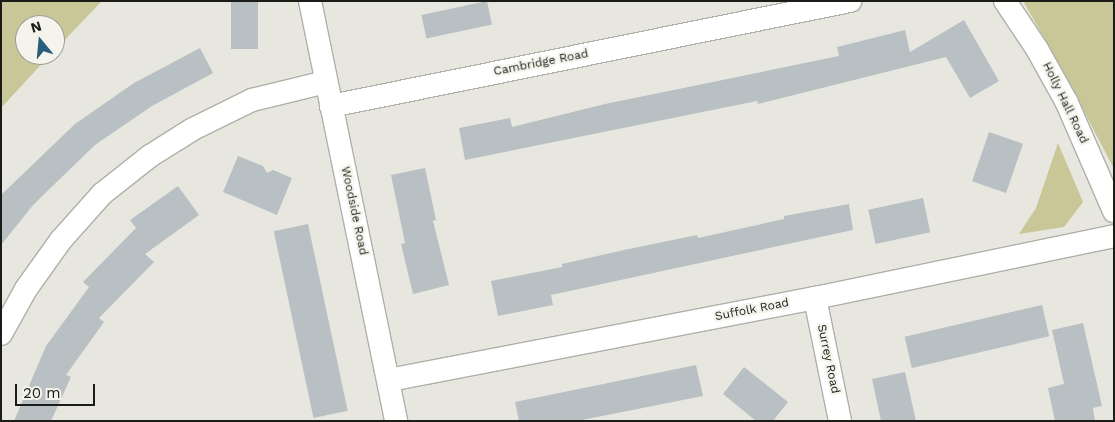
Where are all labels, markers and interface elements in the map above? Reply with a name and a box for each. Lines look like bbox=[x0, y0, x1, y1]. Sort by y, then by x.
north arrow bbox=[15, 15, 65, 65]
text: N bbox=[29, 17, 43, 36]
street label: Cambridge Road bbox=[492, 47, 590, 79]
street label: Holly Hall Road bbox=[1039, 60, 1091, 146]
street label: Woodside Road bbox=[338, 165, 370, 257]
street label: Suffolk Road bbox=[714, 296, 790, 324]
street label: Surrey Road bbox=[814, 323, 842, 395]
scale bar bbox=[18, 374, 98, 406]
text: 20 m bbox=[23, 384, 61, 402]

